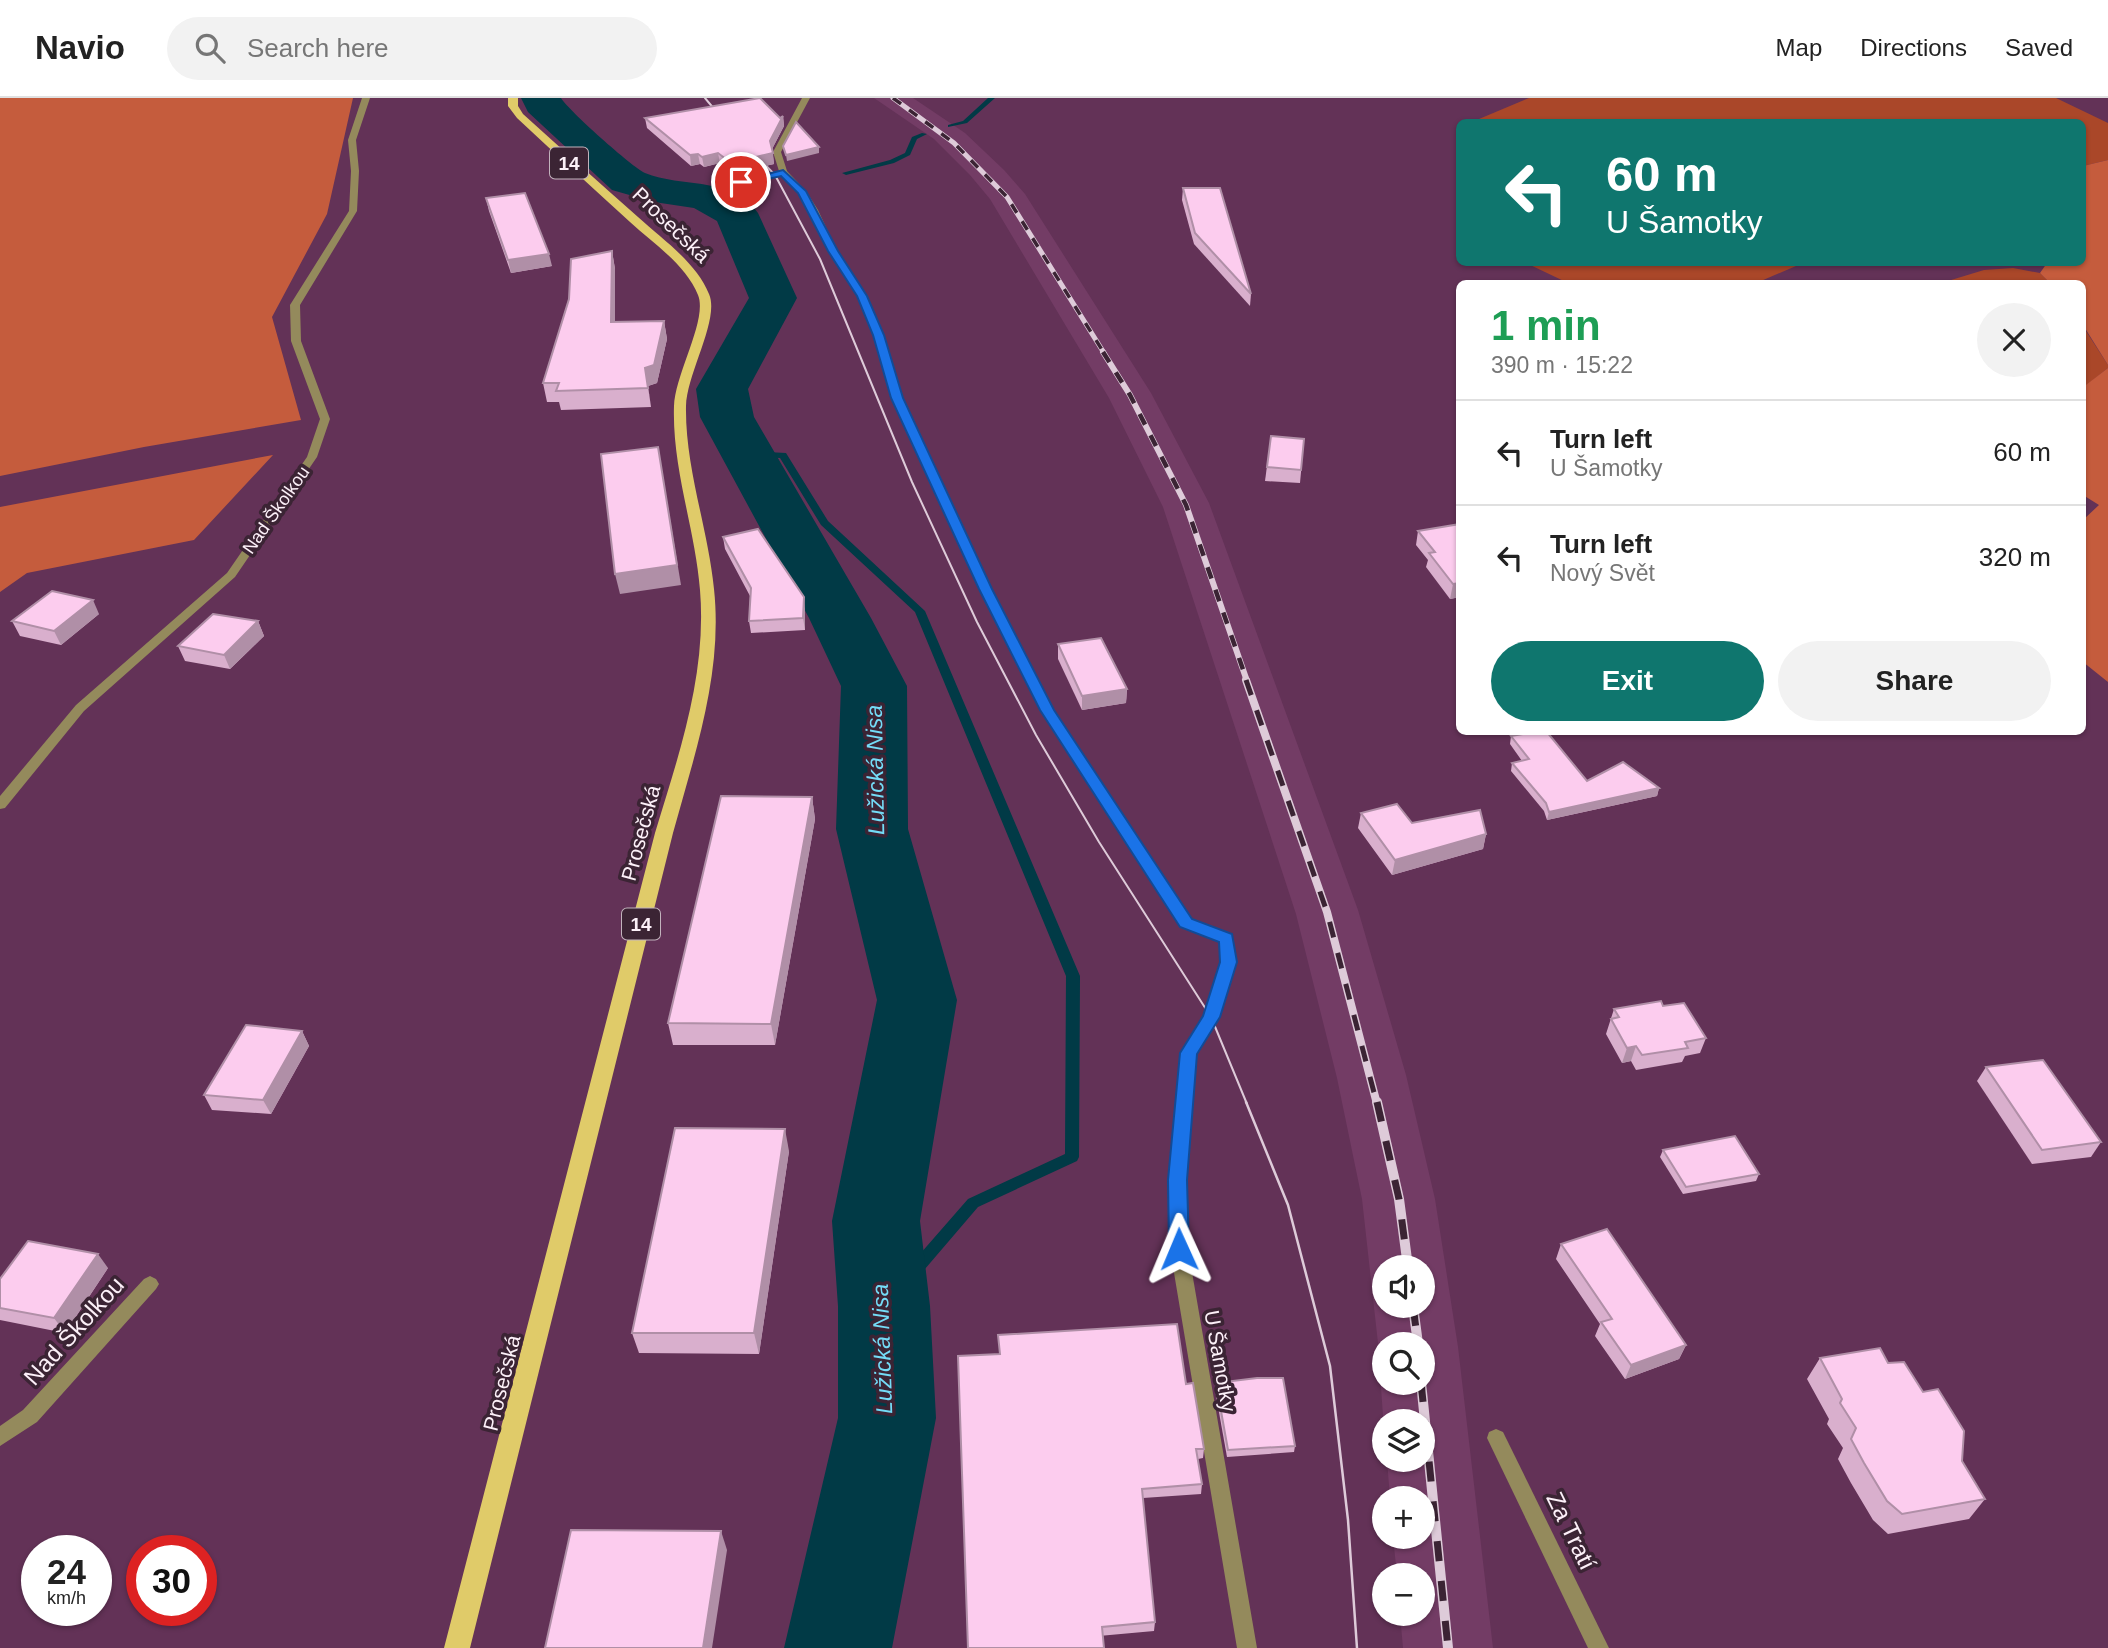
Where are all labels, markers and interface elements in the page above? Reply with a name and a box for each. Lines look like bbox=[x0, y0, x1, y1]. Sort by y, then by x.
search box bbox=[167, 17, 657, 80]
text: Navio bbox=[35, 29, 125, 66]
icon: search bbox=[191, 29, 229, 67]
text: Search here bbox=[247, 33, 389, 63]
text: Map bbox=[1776, 34, 1822, 61]
text: Directions bbox=[1860, 34, 1967, 61]
text: Saved bbox=[2005, 34, 2073, 61]
icon: left bbox=[1491, 147, 1582, 238]
text: 60 m bbox=[1606, 147, 1718, 201]
road number: 14 bbox=[550, 148, 588, 178]
pin bbox=[711, 152, 771, 212]
icon: arrive bbox=[722, 163, 760, 201]
street label: Prosečská bbox=[628, 182, 715, 267]
text: U Šamotky bbox=[1606, 204, 1762, 240]
text: 1 min bbox=[1491, 302, 1601, 349]
button: close bbox=[1977, 303, 2051, 377]
text: 390 m · 15:22 bbox=[1491, 352, 1633, 378]
text: Turn left bbox=[1550, 424, 1652, 454]
icon: left bbox=[1491, 434, 1529, 472]
text: 60 m bbox=[1993, 437, 2051, 467]
text: U Šamotky bbox=[1550, 455, 1662, 481]
street label: Nad Školkou bbox=[238, 462, 313, 558]
text: Turn left bbox=[1550, 529, 1652, 559]
icon: left bbox=[1491, 539, 1529, 577]
text: 320 m bbox=[1979, 542, 2051, 572]
text: Nový Svět bbox=[1550, 560, 1655, 586]
button: Exit bbox=[1491, 641, 1764, 721]
button: Share bbox=[1778, 641, 2051, 721]
water label: Lužická Nisa bbox=[861, 705, 889, 835]
street label: Prosečská bbox=[617, 782, 664, 883]
road number: 14 bbox=[622, 908, 660, 940]
position arrow bbox=[1142, 1212, 1216, 1286]
map controls bbox=[1372, 1255, 1435, 1626]
button: sound bbox=[1372, 1255, 1435, 1318]
street label: Nad Školkou bbox=[18, 1271, 129, 1390]
water label: Lužická Nisa bbox=[867, 1283, 897, 1415]
street label: U Šamotky bbox=[1200, 1308, 1241, 1414]
street label: Prosečská bbox=[478, 1332, 525, 1433]
button: search bbox=[1372, 1332, 1435, 1395]
button: layers bbox=[1372, 1409, 1435, 1472]
button: + bbox=[1372, 1486, 1435, 1549]
street label: Za Tratí bbox=[1541, 1488, 1602, 1574]
speed limit sign: 30 bbox=[126, 1535, 217, 1626]
text: 24 bbox=[47, 1552, 86, 1591]
button: − bbox=[1372, 1563, 1435, 1626]
text: km/h bbox=[47, 1588, 86, 1608]

